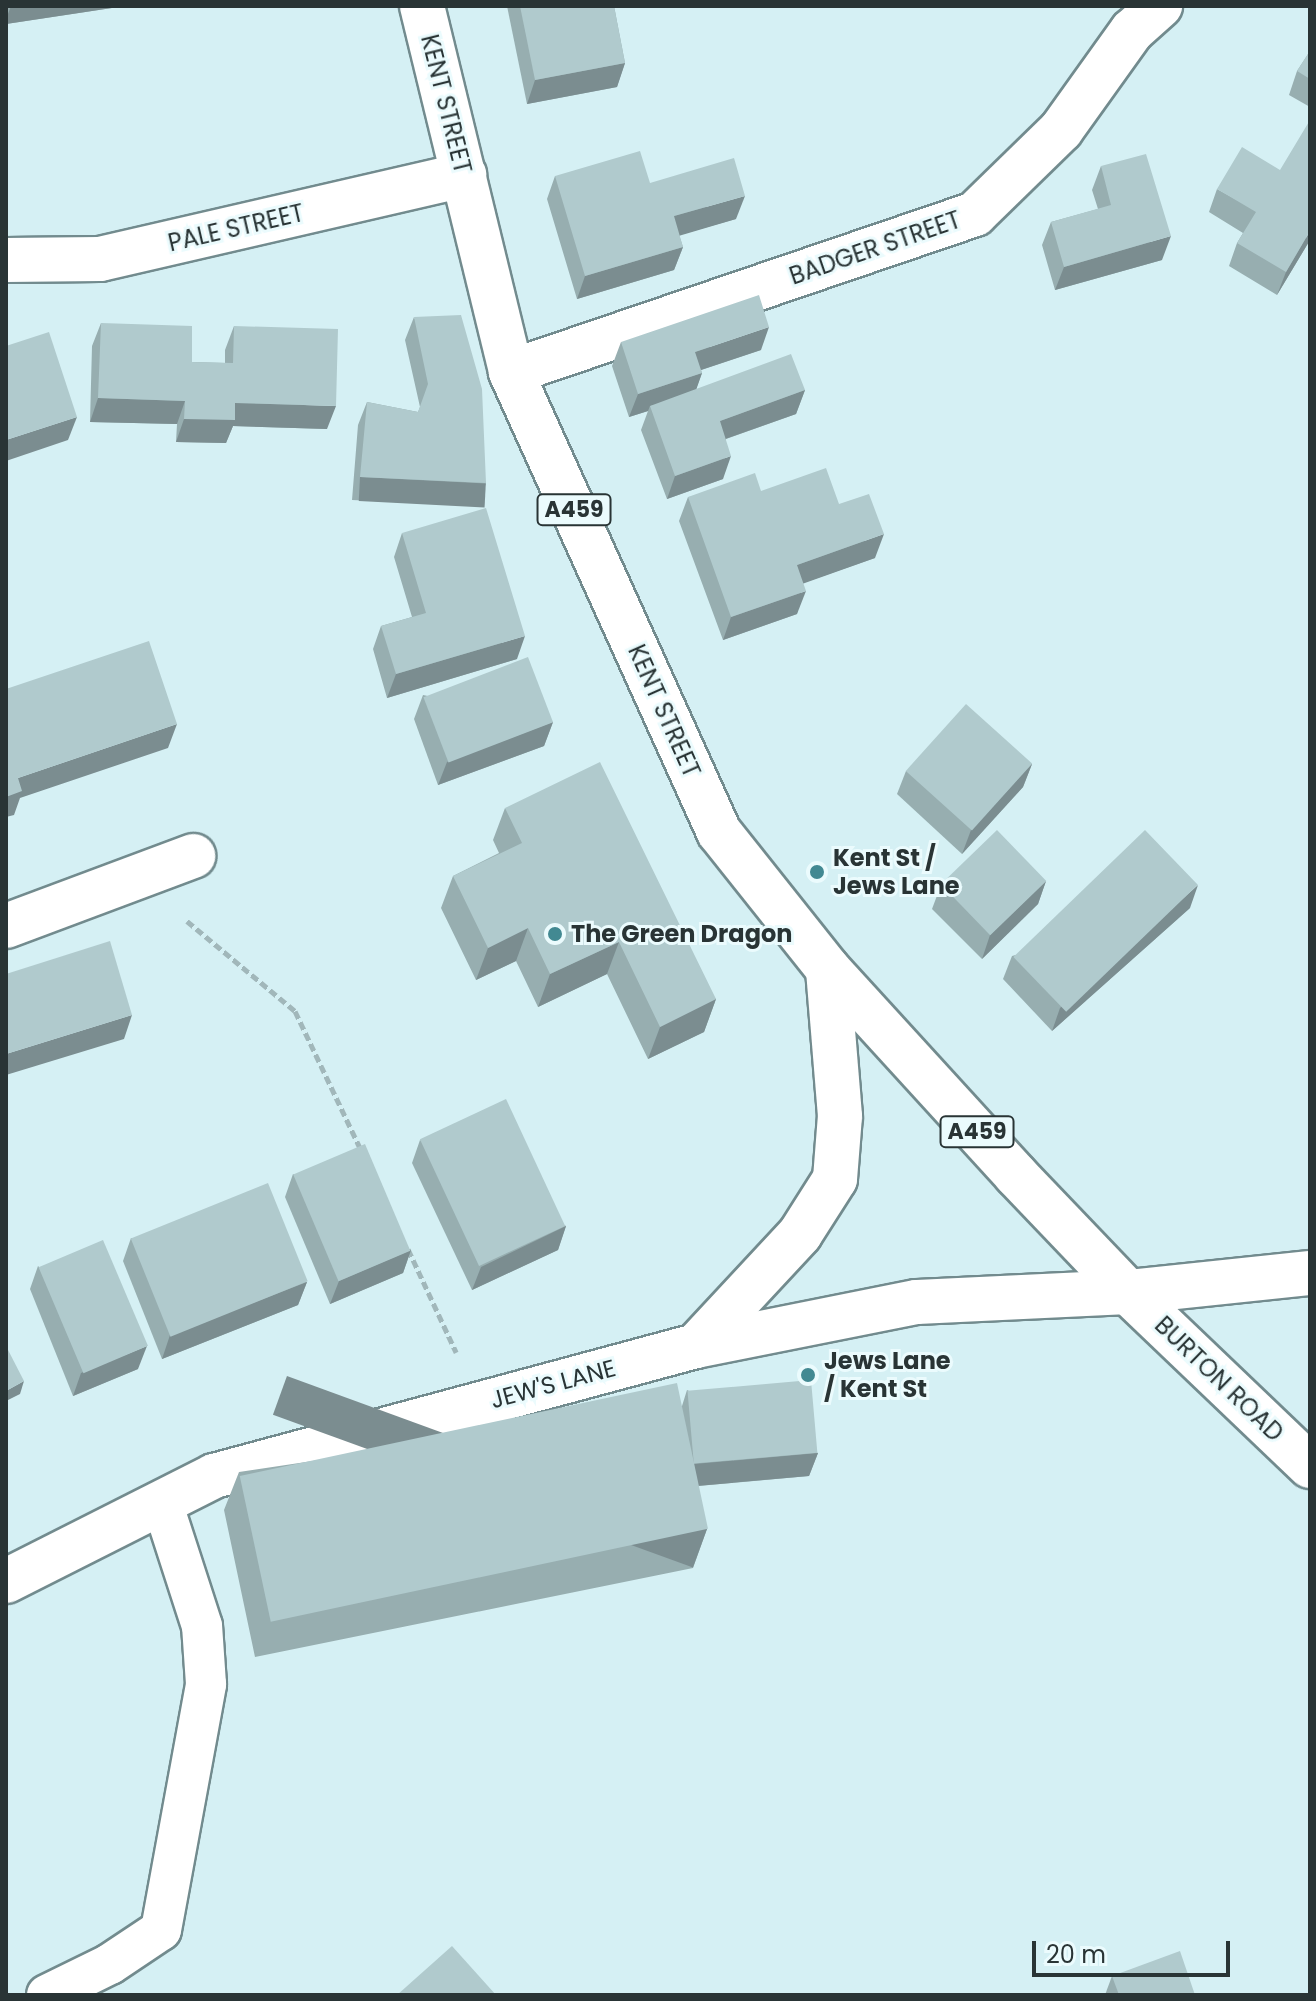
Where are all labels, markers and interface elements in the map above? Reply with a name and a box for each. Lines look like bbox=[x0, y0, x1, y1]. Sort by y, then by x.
street label: KENT STREET bbox=[415, 32, 477, 176]
street label: PALE STREET bbox=[165, 198, 307, 258]
street label: BADGER STREET bbox=[786, 205, 964, 291]
road number: A459 bbox=[536, 492, 612, 528]
street label: KENT STREET bbox=[622, 640, 706, 782]
place label: Kent St / Jews Lane bbox=[833, 844, 960, 900]
marker: Kent St / Jews Lane bbox=[808, 863, 826, 881]
place label: The Green Dragon bbox=[571, 920, 792, 948]
marker: The Green Dragon bbox=[546, 925, 564, 943]
road number: A459 bbox=[939, 1114, 1015, 1150]
street label: BURTON ROAD bbox=[1149, 1311, 1289, 1447]
place label: Jews Lane / Kent St bbox=[824, 1347, 951, 1403]
street label: JEW'S LANE bbox=[487, 1353, 619, 1415]
marker: Jews Lane / Kent St bbox=[799, 1366, 817, 1384]
scale bar bbox=[1036, 1925, 1234, 1975]
text: 20 m bbox=[1046, 1938, 1106, 1971]

